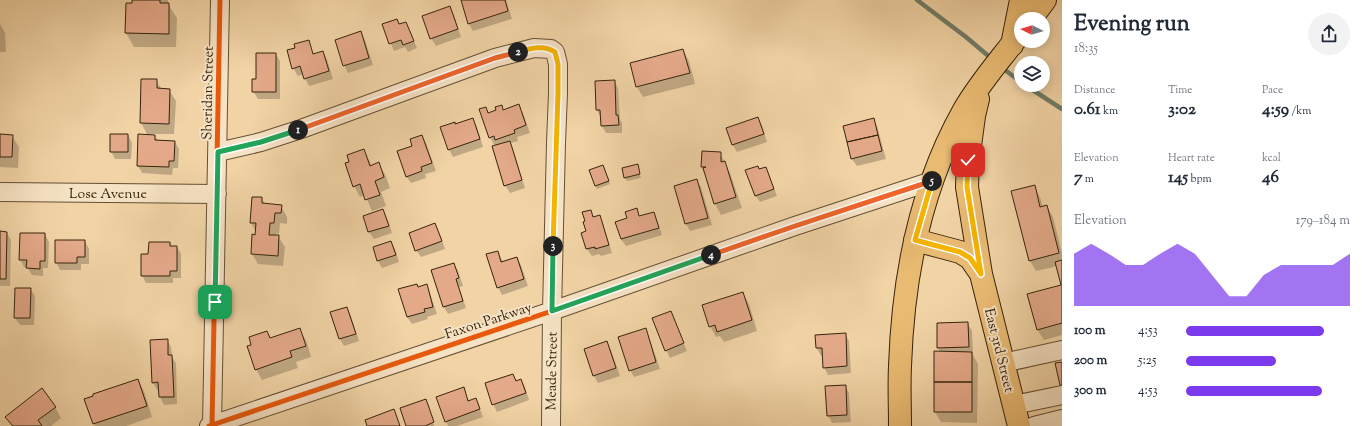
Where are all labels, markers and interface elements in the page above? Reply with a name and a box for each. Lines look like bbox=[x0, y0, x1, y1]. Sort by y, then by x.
text: Evening run bbox=[1074, 9, 1190, 41]
north arrow bbox=[1014, 12, 1050, 48]
map controls bbox=[1014, 12, 1050, 92]
button: share bbox=[1308, 13, 1350, 55]
text: 18:35 bbox=[1074, 40, 1098, 58]
pin: 2 bbox=[508, 42, 528, 62]
text: 2 bbox=[515, 44, 521, 60]
street label: Sheridan Street bbox=[198, 46, 220, 140]
button: layers bbox=[1014, 56, 1050, 92]
text: Distance bbox=[1074, 82, 1115, 98]
text: Time bbox=[1168, 82, 1192, 98]
text: Pace bbox=[1262, 82, 1283, 98]
text: 0.61 bbox=[1074, 98, 1101, 122]
text: 3:02 bbox=[1168, 98, 1196, 122]
text: 4:59 bbox=[1262, 98, 1289, 122]
text: km bbox=[1101, 103, 1118, 119]
text: /km bbox=[1289, 103, 1311, 119]
pin: 1 bbox=[288, 120, 308, 140]
text: 1 bbox=[296, 122, 300, 138]
pin bbox=[951, 143, 985, 177]
icon: check bbox=[957, 149, 979, 171]
text: Elevation bbox=[1074, 150, 1119, 166]
text: Heart rate bbox=[1168, 150, 1215, 166]
text: kcal bbox=[1262, 150, 1281, 166]
text: 7 bbox=[1074, 166, 1083, 190]
text: 145 bbox=[1168, 166, 1188, 190]
text: 46 bbox=[1262, 166, 1279, 190]
pin: 5 bbox=[922, 171, 942, 191]
text: m bbox=[1083, 171, 1094, 187]
text: bpm bbox=[1188, 171, 1212, 187]
text: 5 bbox=[930, 173, 934, 189]
street label: Lose Avenue bbox=[69, 185, 147, 205]
text: Elevation bbox=[1074, 212, 1127, 230]
text: 179–184 m bbox=[1296, 212, 1350, 230]
pin: 3 bbox=[543, 236, 563, 256]
text: 3 bbox=[551, 238, 555, 254]
pin: 4 bbox=[701, 245, 721, 265]
text: 4 bbox=[708, 247, 714, 263]
pin bbox=[198, 285, 232, 319]
icon: arrive bbox=[204, 291, 226, 313]
street label: Faxon Parkway bbox=[442, 298, 535, 345]
street label: East 3rd Street bbox=[978, 306, 1018, 395]
text: 100 m bbox=[1074, 322, 1106, 340]
text: 4:53 bbox=[1138, 322, 1158, 340]
street label: Meade Street bbox=[542, 331, 564, 411]
text: 200 m bbox=[1074, 352, 1107, 370]
text: 5:25 bbox=[1138, 352, 1156, 370]
text: 300 m bbox=[1074, 382, 1106, 400]
text: 4:53 bbox=[1138, 382, 1158, 400]

